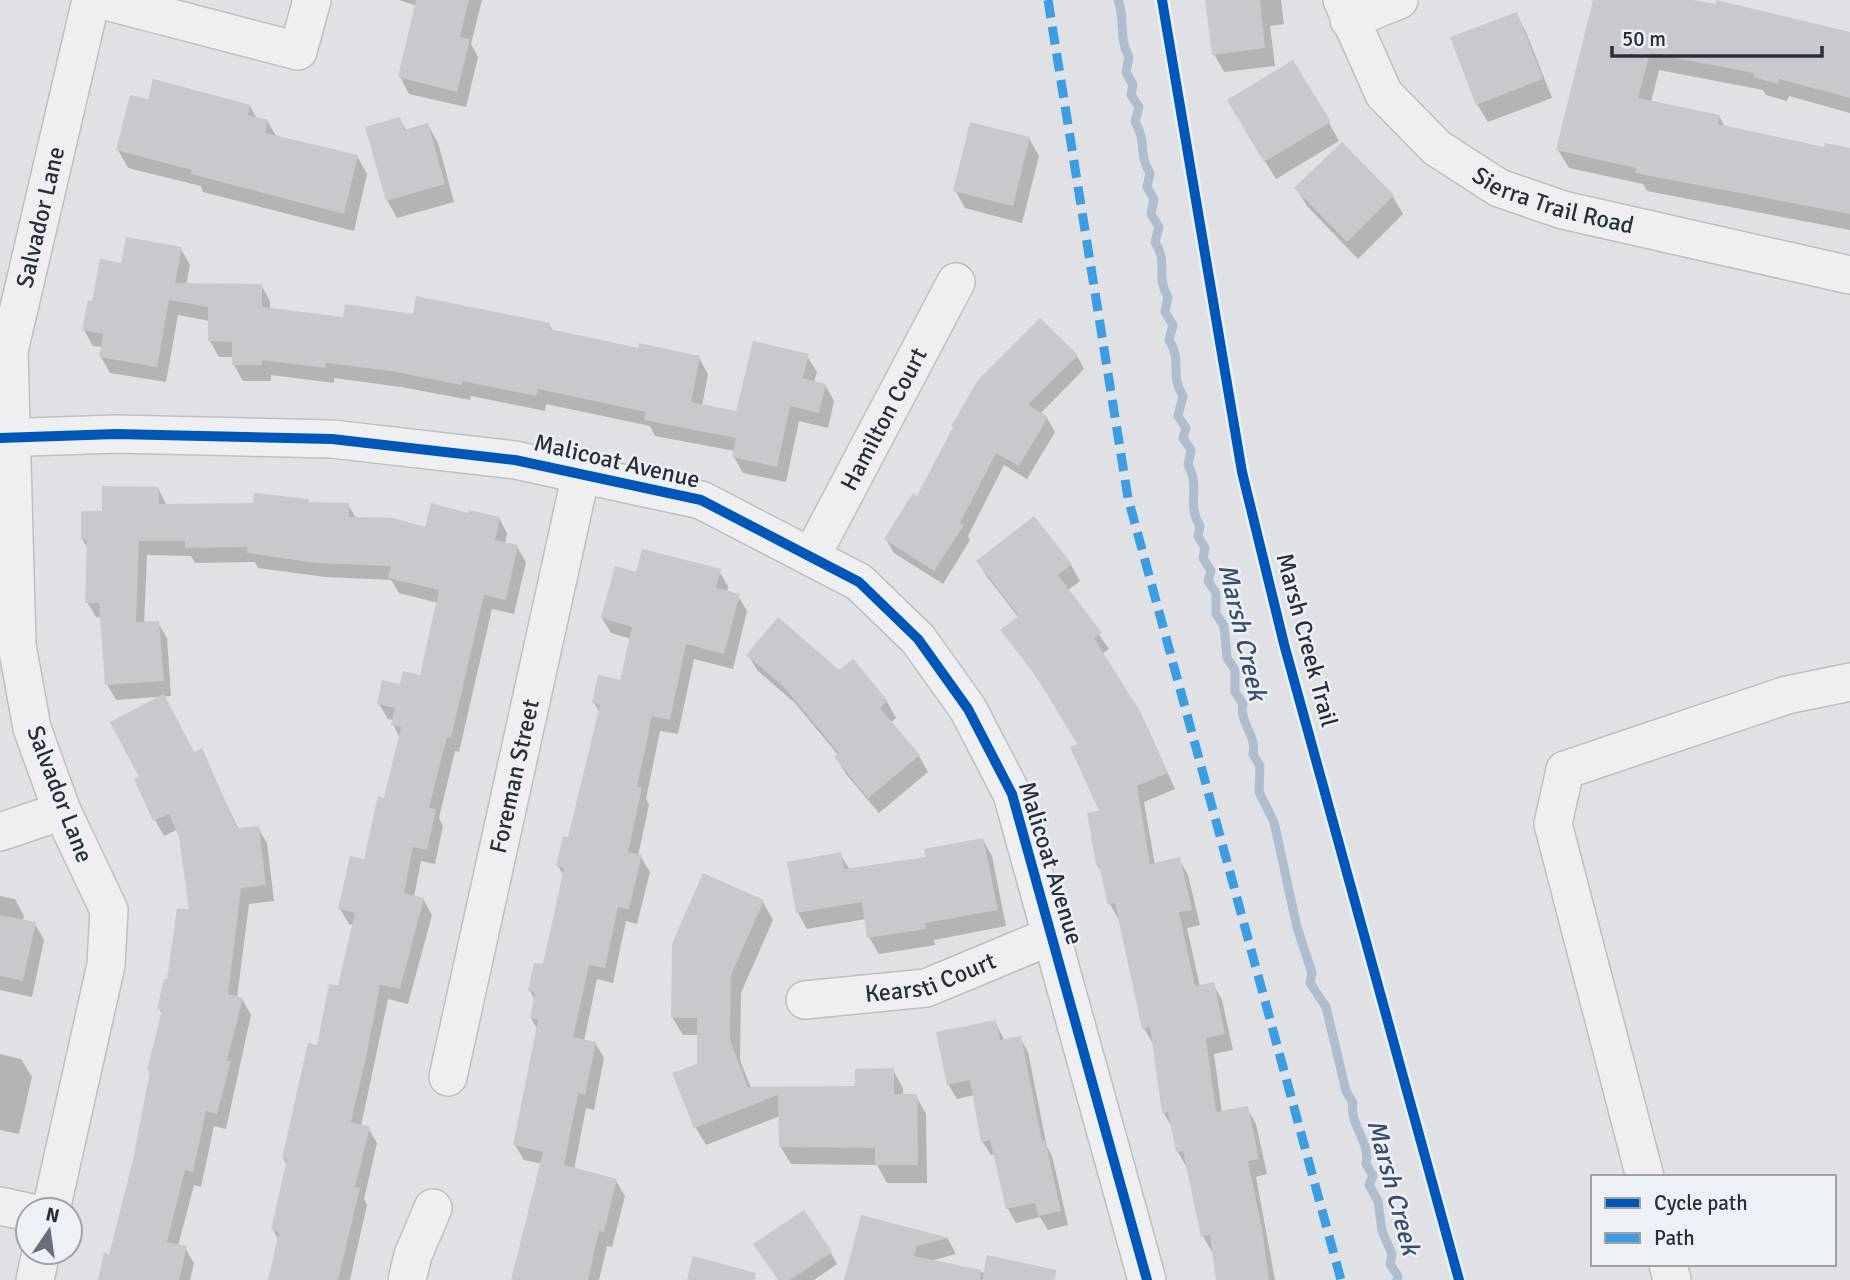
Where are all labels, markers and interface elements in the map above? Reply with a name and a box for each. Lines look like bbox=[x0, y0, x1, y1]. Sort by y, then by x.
scale bar bbox=[1612, 14, 1822, 58]
text: 50 m bbox=[1622, 26, 1666, 52]
street label: Salvador Lane bbox=[9, 143, 71, 291]
street label: Sierra Trail Road bbox=[1467, 160, 1637, 241]
street label: Hamilton Court bbox=[834, 342, 934, 496]
street label: Malicoat Avenue bbox=[531, 427, 703, 495]
street label: Marsh Creek Trail bbox=[1269, 550, 1345, 730]
water label: Marsh Creek bbox=[1211, 561, 1274, 705]
street label: Foreman Street bbox=[483, 696, 546, 856]
street label: Salvador Lane bbox=[20, 721, 100, 867]
street label: Malicoat Avenue bbox=[1012, 778, 1090, 948]
street label: Kearsti Court bbox=[863, 946, 1000, 1009]
water label: Marsh Creek bbox=[1360, 1116, 1427, 1260]
legend bbox=[1591, 1175, 1836, 1266]
text: Cycle path bbox=[1654, 1190, 1748, 1216]
north arrow bbox=[14, 1196, 84, 1266]
text: N bbox=[43, 1202, 62, 1229]
text: Path bbox=[1654, 1225, 1695, 1251]

